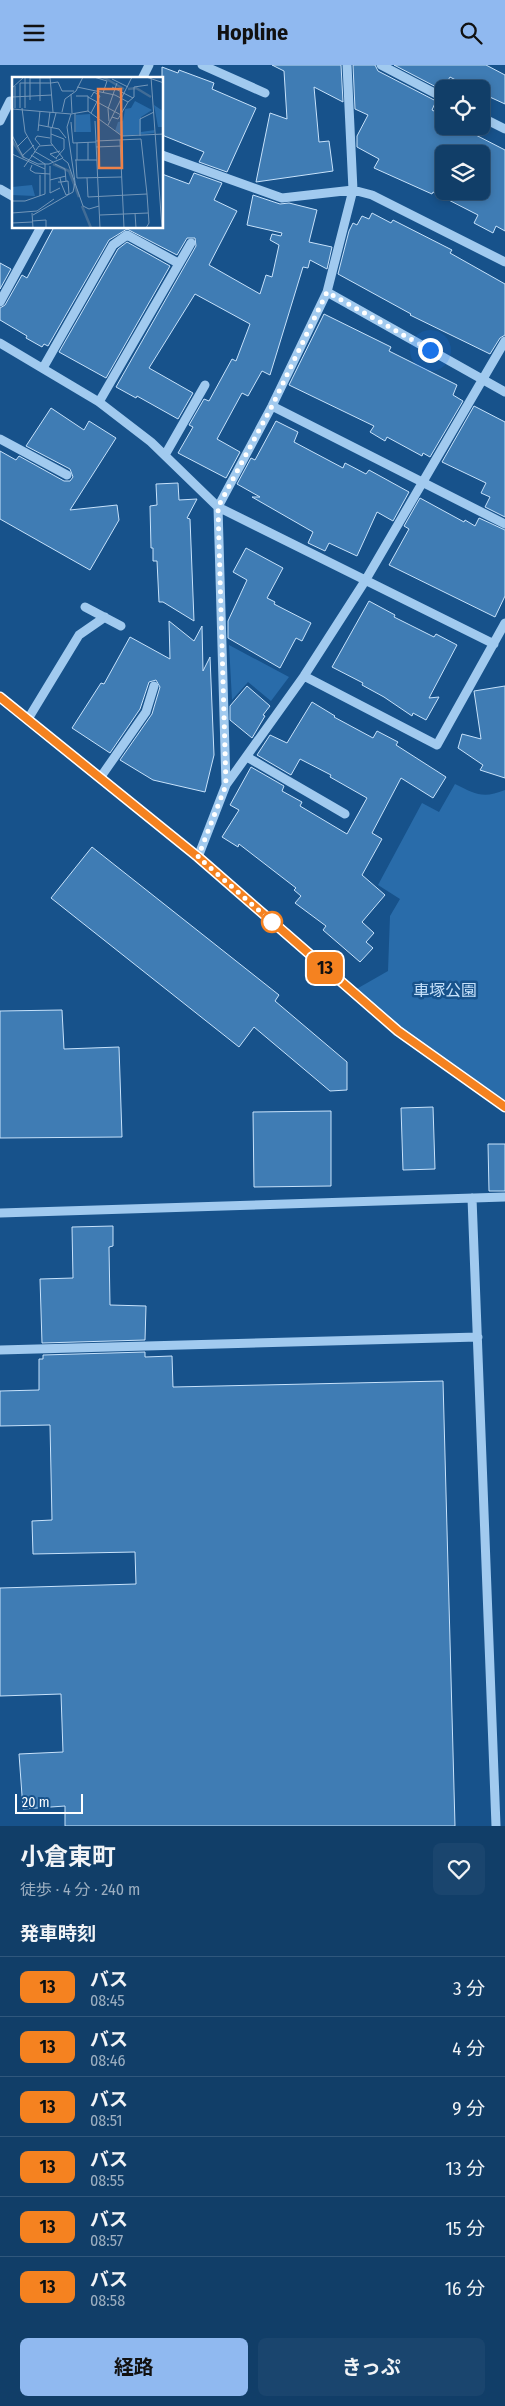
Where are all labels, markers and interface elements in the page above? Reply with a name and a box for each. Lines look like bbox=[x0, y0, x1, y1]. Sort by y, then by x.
icon: menu bbox=[20, 19, 48, 47]
text: Hopline bbox=[217, 19, 288, 46]
icon: search bbox=[457, 19, 485, 47]
inset map bbox=[12, 77, 164, 229]
map controls bbox=[435, 80, 490, 200]
button: locate bbox=[435, 80, 490, 135]
button: layers bbox=[435, 145, 490, 200]
your location bbox=[418, 338, 443, 363]
unlabelled marker bbox=[261, 911, 283, 933]
line badge: 13 bbox=[302, 952, 348, 984]
text: 13 bbox=[317, 957, 333, 979]
park label: 車塚公園 bbox=[413, 981, 477, 1000]
scale bar bbox=[15, 1791, 82, 1814]
text: 20 m bbox=[22, 1794, 50, 1811]
text: 小倉東町 bbox=[20, 1843, 116, 1871]
button: heart bbox=[433, 1843, 485, 1895]
text: 徒歩 · 4 分 · 240 m bbox=[20, 1880, 140, 1899]
text: 発車時刻 bbox=[20, 1922, 96, 1945]
text: バス bbox=[90, 1968, 128, 1991]
text: 13 bbox=[39, 1976, 56, 1998]
text: 3 分 bbox=[453, 1977, 485, 2000]
text: 08:45 bbox=[90, 1991, 125, 2010]
text: バス bbox=[90, 2028, 128, 2051]
text: 13 bbox=[39, 2036, 56, 2058]
text: 4 分 bbox=[452, 2037, 485, 2060]
text: 08:46 bbox=[90, 2051, 125, 2070]
text: バス bbox=[90, 2088, 128, 2111]
text: 13 bbox=[39, 2096, 56, 2118]
text: 9 分 bbox=[452, 2097, 485, 2120]
text: 08:51 bbox=[90, 2111, 123, 2130]
text: バス bbox=[90, 2148, 128, 2171]
text: 13 bbox=[39, 2156, 56, 2178]
text: 13 分 bbox=[446, 2157, 485, 2180]
text: 08:55 bbox=[90, 2171, 124, 2190]
text: バス bbox=[90, 2208, 128, 2231]
text: 13 bbox=[39, 2216, 56, 2238]
text: 15 分 bbox=[445, 2217, 485, 2240]
text: 08:57 bbox=[90, 2231, 123, 2250]
text: バス bbox=[90, 2268, 128, 2291]
text: 13 bbox=[39, 2276, 56, 2298]
text: 16 分 bbox=[445, 2277, 485, 2300]
text: 08:58 bbox=[90, 2291, 125, 2310]
button: 経路 bbox=[20, 2338, 248, 2396]
button: きっぷ bbox=[258, 2338, 485, 2396]

